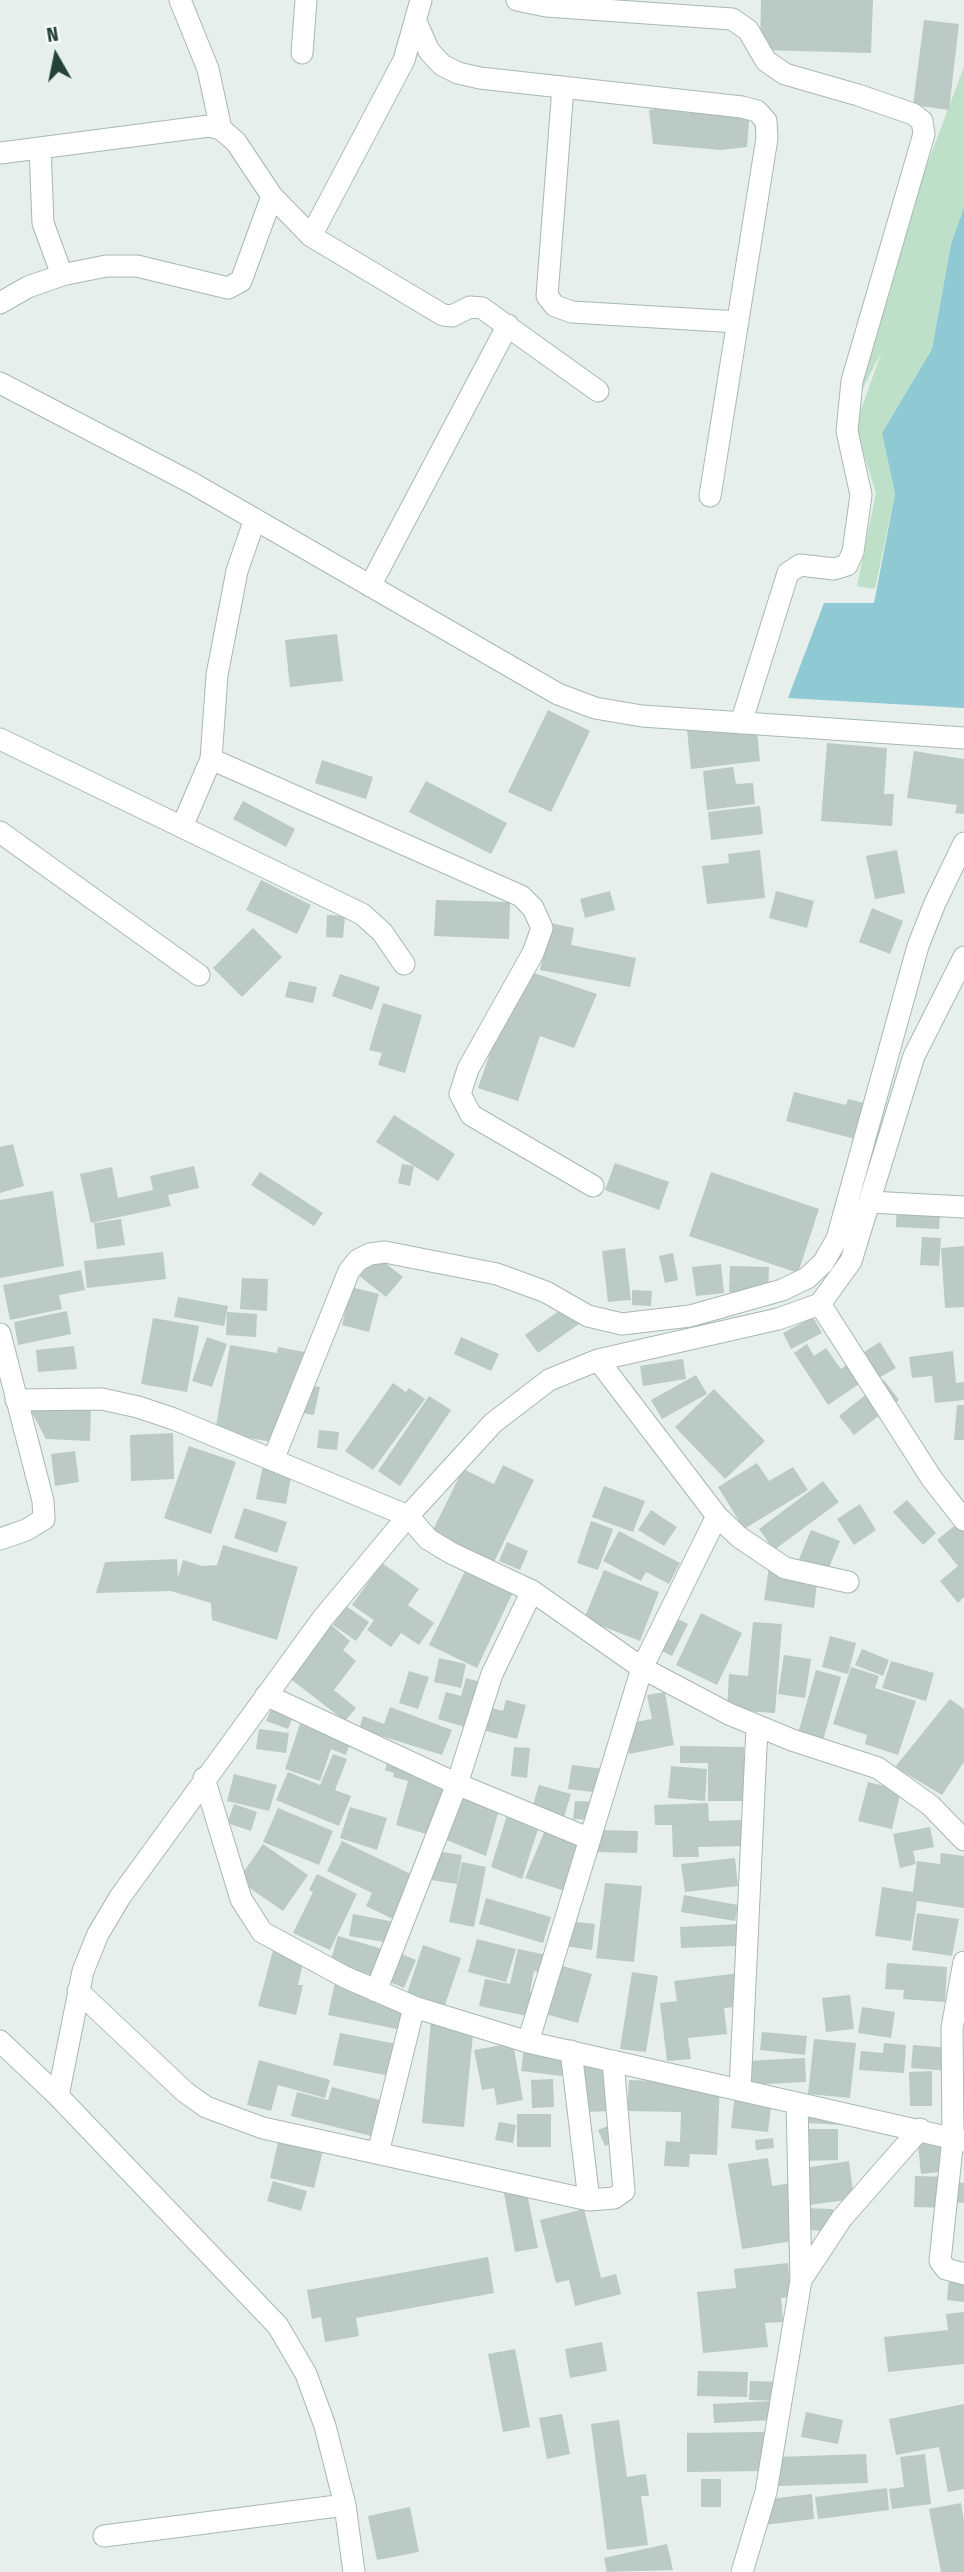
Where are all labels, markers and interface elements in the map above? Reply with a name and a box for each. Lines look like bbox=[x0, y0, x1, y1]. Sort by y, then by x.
north arrow bbox=[21, 21, 91, 91]
text: N bbox=[45, 23, 60, 47]

